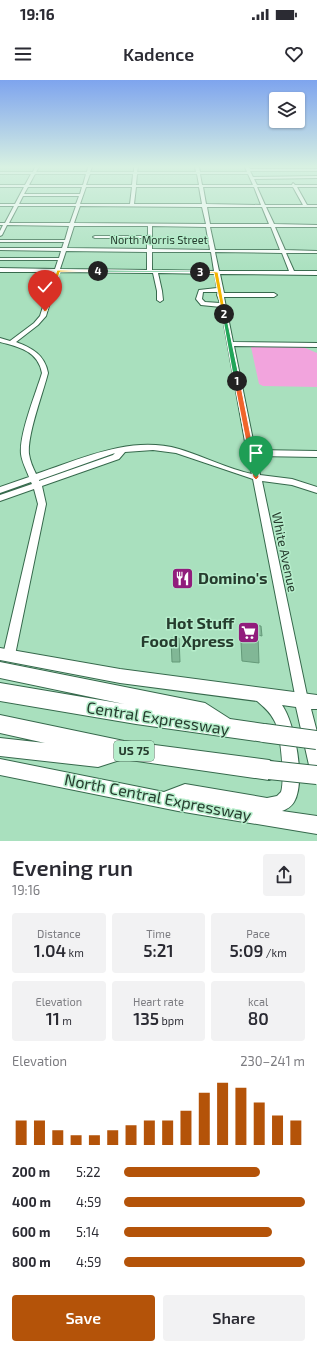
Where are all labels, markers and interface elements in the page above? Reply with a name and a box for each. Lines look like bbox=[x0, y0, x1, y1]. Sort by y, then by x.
text: 19:16 bbox=[20, 5, 55, 23]
icon: menu bbox=[12, 43, 34, 65]
text: Kadence bbox=[123, 43, 194, 65]
icon: heart bbox=[283, 43, 305, 65]
map controls bbox=[269, 92, 305, 128]
button: layers bbox=[269, 92, 305, 128]
street label: North Morris Street bbox=[110, 233, 208, 246]
pin: 4 bbox=[88, 261, 108, 281]
pin: 3 bbox=[190, 262, 210, 282]
text: 4 bbox=[94, 264, 102, 277]
text: 3 bbox=[197, 265, 203, 278]
pin bbox=[28, 270, 62, 311]
icon: check bbox=[34, 276, 56, 298]
pin: 2 bbox=[214, 304, 234, 324]
text: 2 bbox=[221, 307, 227, 320]
pin: 1 bbox=[227, 371, 247, 391]
text: 1 bbox=[235, 374, 239, 387]
pin bbox=[239, 436, 273, 477]
icon: arrive bbox=[245, 442, 267, 464]
street label: White Avenue bbox=[269, 511, 301, 593]
restaurant icon: Domino's bbox=[169, 565, 195, 591]
place label: Domino's bbox=[198, 568, 268, 587]
place label: Hot Stuff Food Xpress bbox=[141, 613, 235, 650]
supermarket icon: Hot Stuff Food Xpress bbox=[236, 619, 262, 645]
street label: Central Expressway bbox=[85, 697, 231, 738]
road number: US 75 bbox=[114, 741, 154, 761]
street label: North Central Expressway bbox=[63, 769, 254, 824]
text: Evening run bbox=[12, 854, 133, 880]
button: share bbox=[263, 854, 305, 896]
text: 19:16 bbox=[12, 882, 40, 898]
text: Distance bbox=[37, 927, 81, 940]
text: Time bbox=[146, 927, 171, 940]
text: Pace bbox=[246, 927, 270, 940]
text: 1.04 bbox=[34, 940, 66, 960]
text: 5:21 bbox=[143, 940, 174, 960]
text: 5:09 bbox=[230, 940, 263, 960]
text: km bbox=[66, 946, 84, 959]
text: /km bbox=[263, 946, 287, 959]
text: Elevation bbox=[35, 995, 82, 1008]
text: Heart rate bbox=[133, 995, 184, 1008]
text: kcal bbox=[248, 995, 268, 1008]
text: 11 bbox=[46, 1008, 60, 1028]
text: 135 bbox=[133, 1008, 159, 1028]
text: 80 bbox=[248, 1008, 269, 1028]
text: m bbox=[60, 1014, 72, 1027]
text: bpm bbox=[159, 1014, 184, 1027]
text: Elevation bbox=[12, 1053, 67, 1069]
text: 230–241 m bbox=[240, 1053, 305, 1069]
text: 200 m bbox=[12, 1164, 50, 1180]
text: 5:22 bbox=[76, 1164, 101, 1180]
text: 400 m bbox=[12, 1194, 51, 1210]
text: 4:59 bbox=[76, 1194, 101, 1210]
text: 600 m bbox=[12, 1224, 50, 1240]
text: 5:14 bbox=[76, 1224, 99, 1240]
text: 800 m bbox=[12, 1254, 51, 1270]
text: 4:59 bbox=[76, 1254, 101, 1270]
button: Save bbox=[12, 1295, 155, 1341]
button: Share bbox=[163, 1295, 305, 1341]

